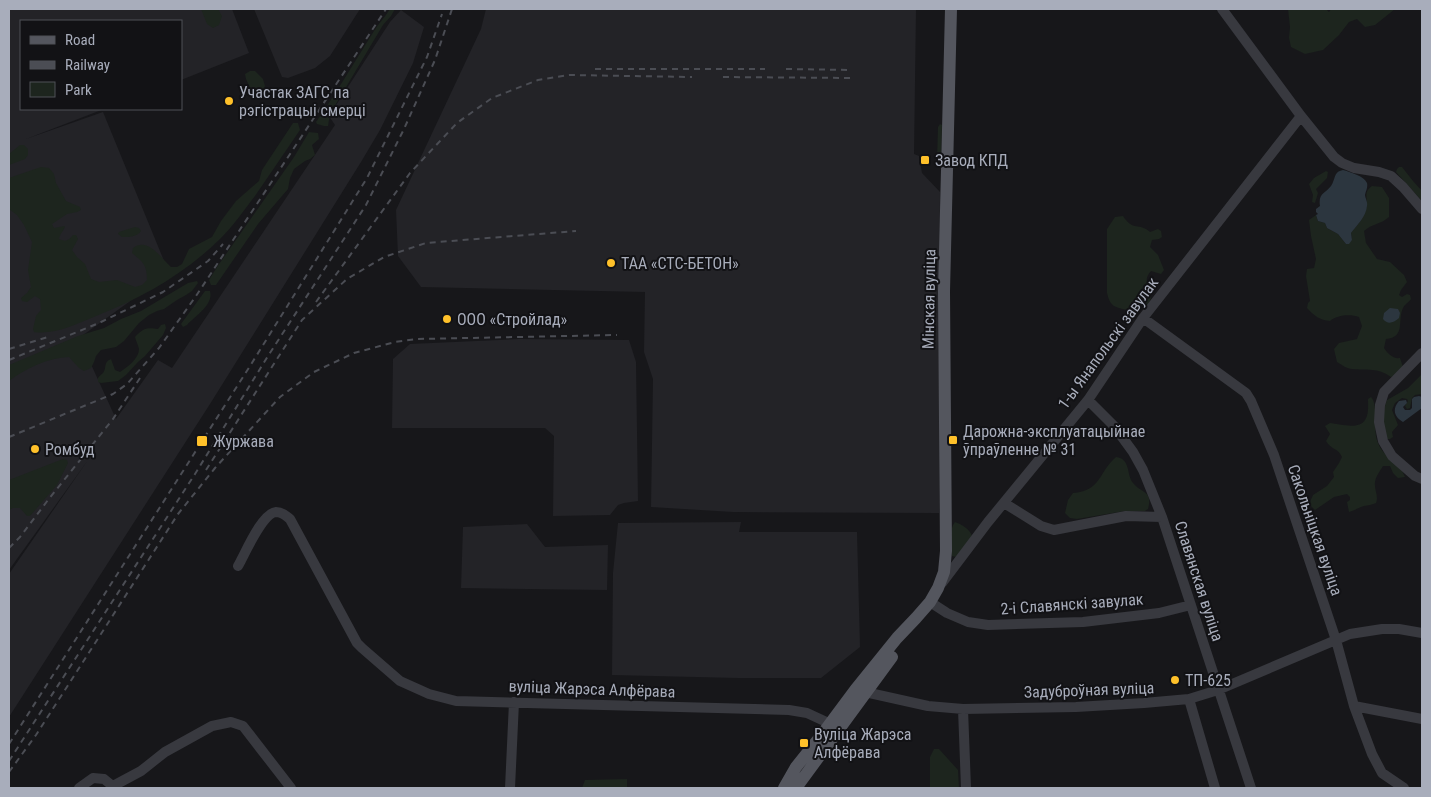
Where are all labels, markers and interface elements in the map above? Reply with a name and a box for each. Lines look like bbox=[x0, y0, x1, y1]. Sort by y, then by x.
legend bbox=[20, 20, 182, 110]
text: Road bbox=[65, 31, 95, 49]
text: Railway bbox=[65, 56, 110, 74]
text: Park bbox=[65, 81, 92, 99]
place label: Участак ЗАГС па рэгістрацыі смерці bbox=[239, 83, 366, 120]
marker: Участак ЗАГС па рэгістрацыі смерці bbox=[223, 95, 235, 107]
place label: Завод КПД bbox=[935, 151, 1009, 170]
marker: Завод КПД bbox=[919, 154, 931, 166]
street label: Мінская вуліца bbox=[919, 249, 939, 349]
place label: ТАА «СТС-БЕТОН» bbox=[621, 254, 739, 273]
marker: ТАА «СТС-БЕТОН» bbox=[605, 257, 617, 269]
street label: 1-ы Янапольскі завулак bbox=[1054, 273, 1162, 413]
place label: ООО «Стройлад» bbox=[457, 310, 568, 329]
marker: ООО «Стройлад» bbox=[441, 313, 453, 325]
place label: Дарожна-эксплуатацыйнае ўпраўленне № 31 bbox=[963, 422, 1145, 459]
place label: Журжава bbox=[213, 432, 274, 451]
marker: Журжава bbox=[195, 434, 209, 448]
marker: Дарожна-эксплуатацыйнае ўпраўленне № 31 bbox=[947, 434, 959, 446]
place label: Ромбуд bbox=[45, 440, 95, 459]
marker: Ромбуд bbox=[29, 443, 41, 455]
street label: Сакольніцкая вуліца bbox=[1284, 462, 1346, 598]
street label: Славянская вуліца bbox=[1171, 519, 1227, 643]
street label: 2-і Славянскі завулак bbox=[1000, 590, 1144, 618]
place label: ТП-625 bbox=[1185, 671, 1231, 690]
marker: ТП-625 bbox=[1169, 674, 1181, 686]
street label: вуліца Жарэса Алфёрава bbox=[508, 677, 676, 701]
street label: Задуброўная вуліца bbox=[1023, 678, 1155, 702]
place label: Вуліца Жарэса Алфёрава bbox=[814, 725, 911, 762]
marker: Вуліца Жарэса Алфёрава bbox=[798, 737, 810, 749]

